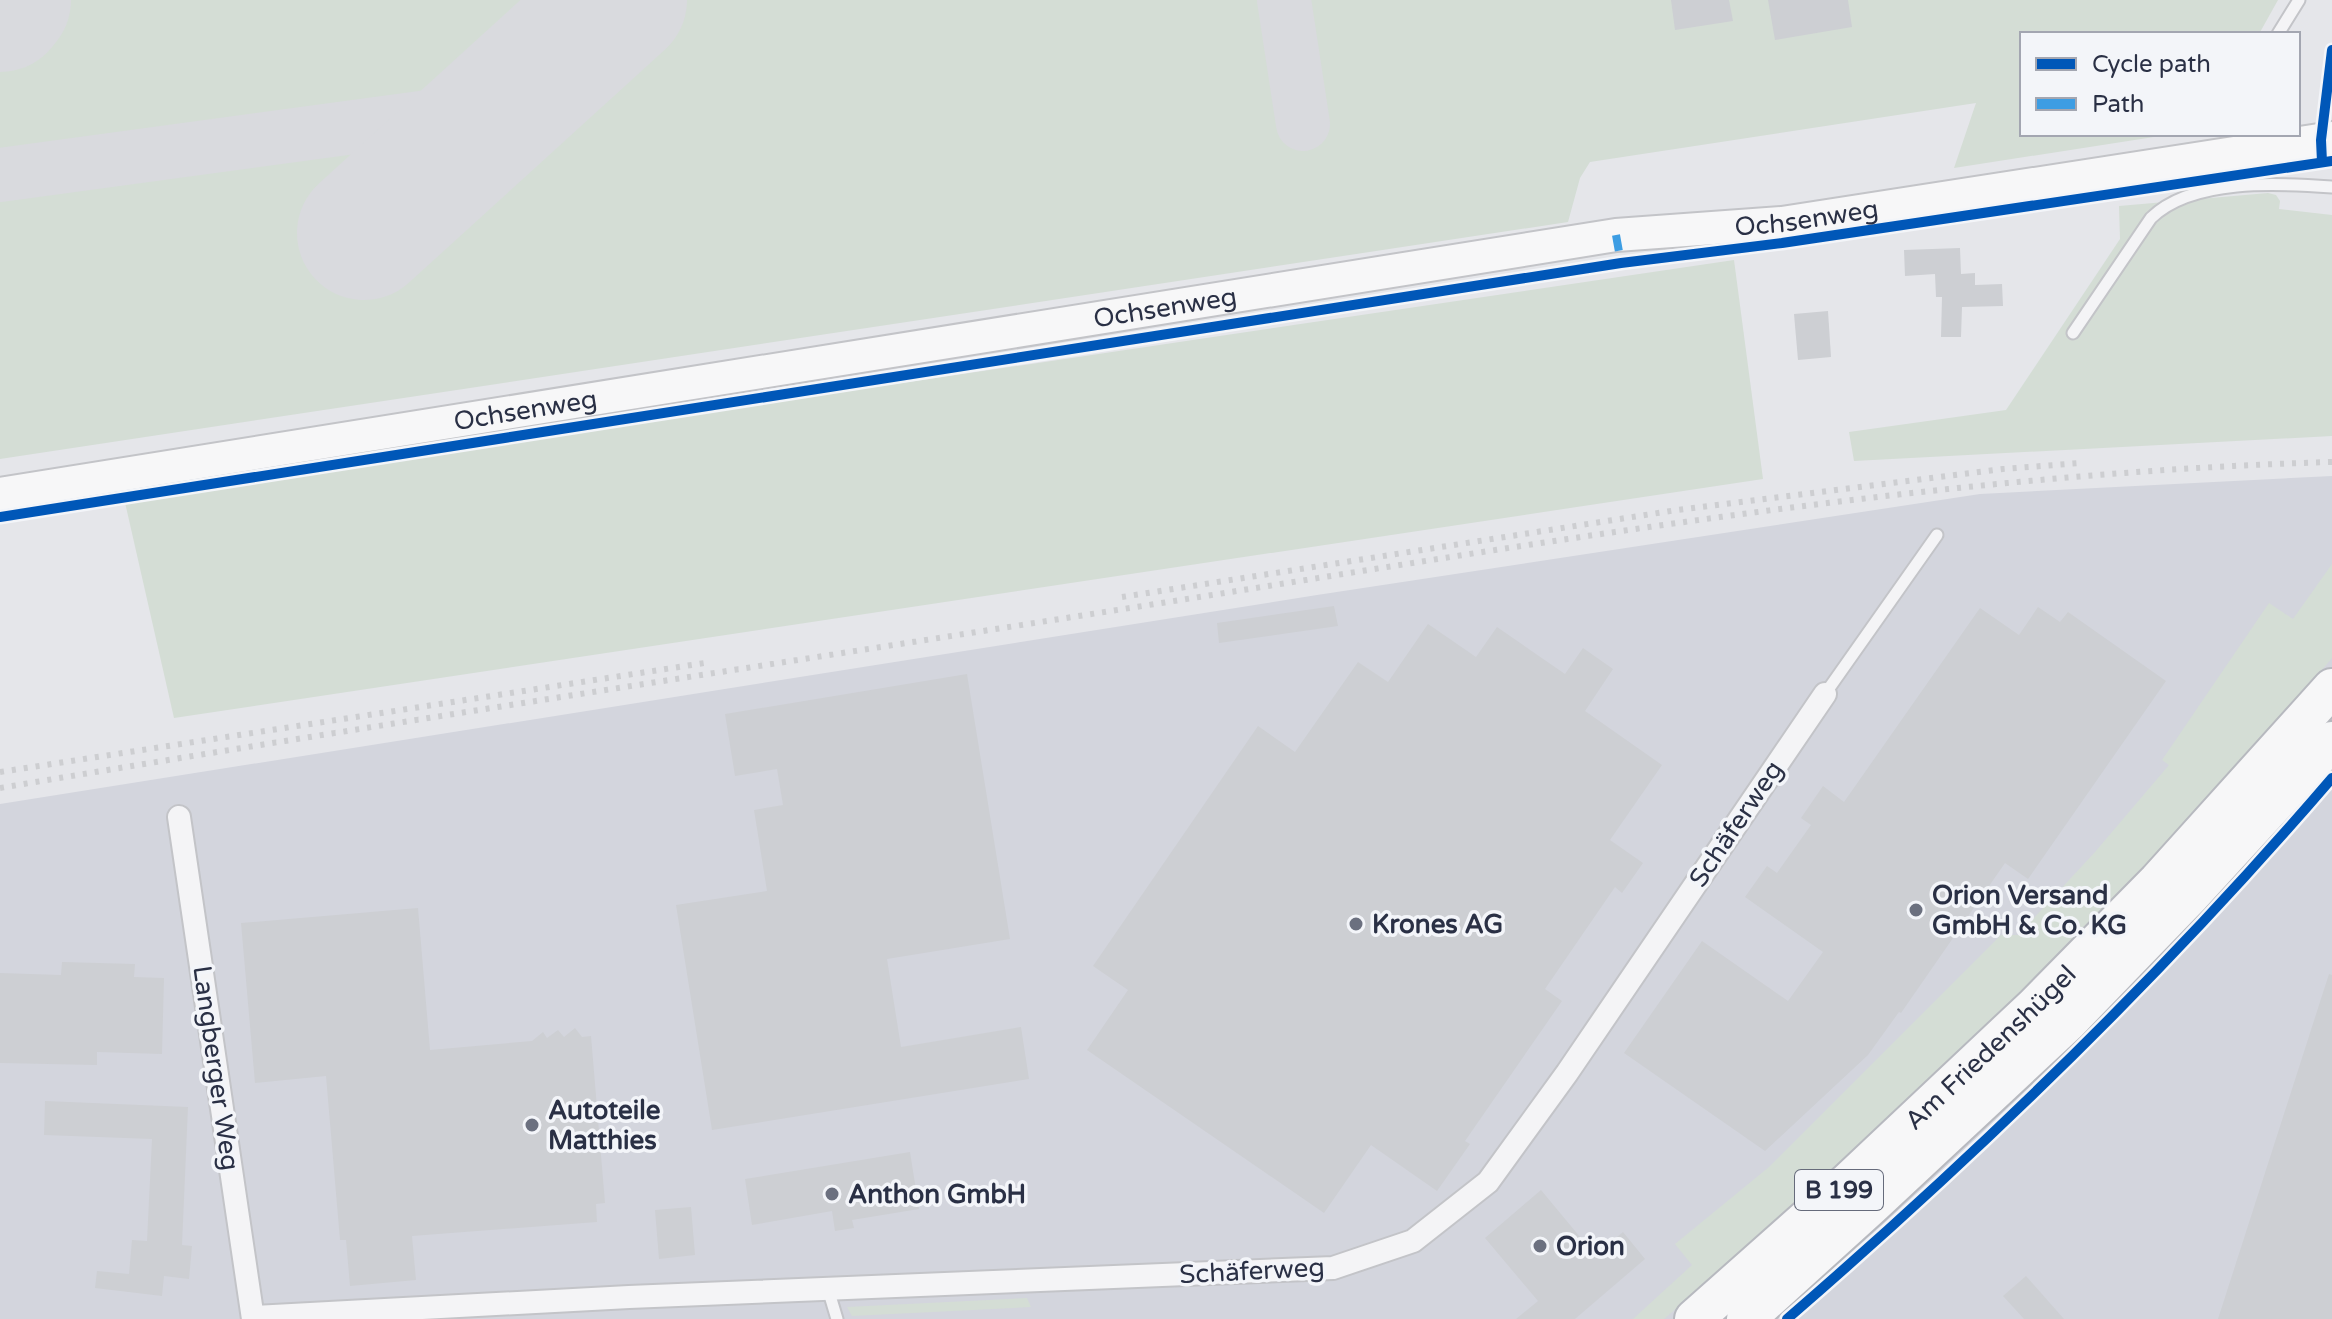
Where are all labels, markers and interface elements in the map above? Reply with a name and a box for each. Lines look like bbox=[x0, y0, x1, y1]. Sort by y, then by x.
legend bbox=[2020, 32, 2300, 136]
text: Cycle path bbox=[2092, 50, 2211, 79]
text: Path bbox=[2092, 90, 2145, 119]
street label: Ochsenweg bbox=[1734, 193, 1881, 242]
street label: Ochsenweg bbox=[1091, 281, 1239, 334]
street label: Ochsenweg bbox=[451, 383, 599, 437]
street label: Schäferweg bbox=[1683, 755, 1789, 893]
place label: Orion Versand GmbH & Co. KG bbox=[1932, 880, 2127, 941]
marker: Orion Versand GmbH & Co. KG bbox=[1907, 901, 1925, 919]
place label: Krones AG bbox=[1372, 909, 1503, 940]
marker: Krones AG bbox=[1347, 915, 1365, 933]
street label: Am Friedenshügel bbox=[1898, 958, 2082, 1136]
street label: Langberger Weg bbox=[186, 964, 246, 1172]
place label: Autoteile Matthies bbox=[548, 1095, 661, 1156]
marker: Autoteile Matthies bbox=[523, 1116, 541, 1134]
road number: B 199 bbox=[1795, 1170, 1883, 1210]
place label: Anthon GmbH bbox=[848, 1179, 1026, 1210]
marker: Anthon GmbH bbox=[823, 1185, 841, 1203]
place label: Orion bbox=[1556, 1231, 1625, 1262]
marker: Orion bbox=[1531, 1237, 1549, 1255]
street label: Schäferweg bbox=[1179, 1252, 1325, 1290]

